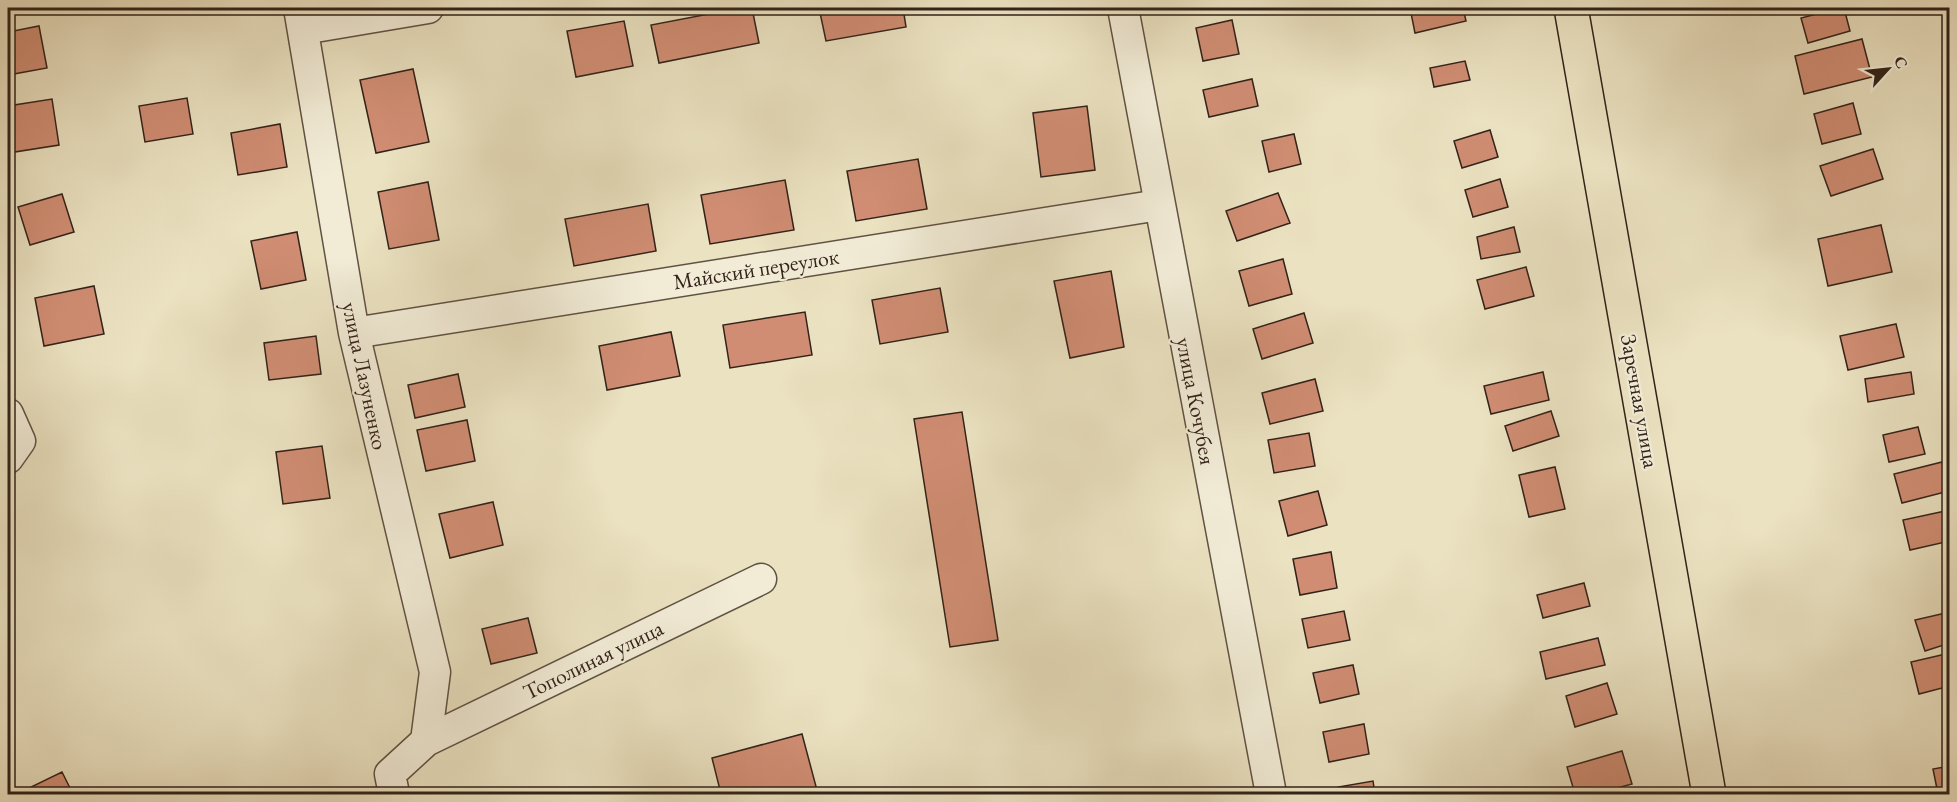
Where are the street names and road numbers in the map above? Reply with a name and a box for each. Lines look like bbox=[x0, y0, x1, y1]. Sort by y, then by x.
street label: Майский переулок bbox=[671, 242, 841, 296]
street label: улица Лазуненко bbox=[335, 300, 395, 453]
street label: Заречная улица bbox=[1614, 332, 1666, 471]
street label: улица Кочубея bbox=[1169, 335, 1223, 467]
street label: Тополиная улица bbox=[518, 613, 668, 707]

